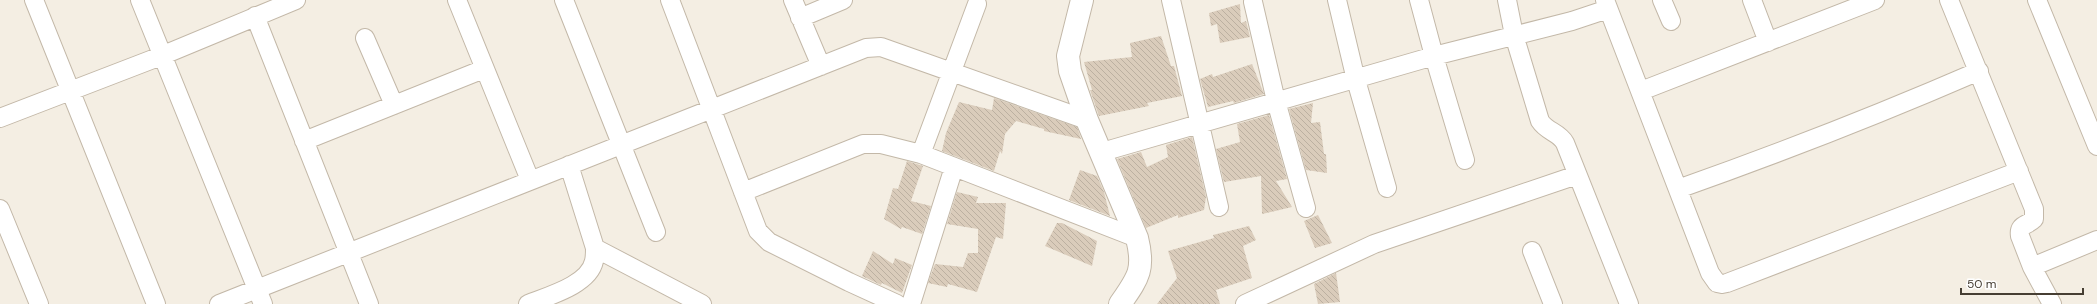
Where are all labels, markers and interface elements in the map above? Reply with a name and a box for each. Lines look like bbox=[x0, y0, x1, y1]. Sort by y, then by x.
scale bar bbox=[1961, 270, 2083, 296]
text: 50 m bbox=[1967, 276, 1996, 292]

